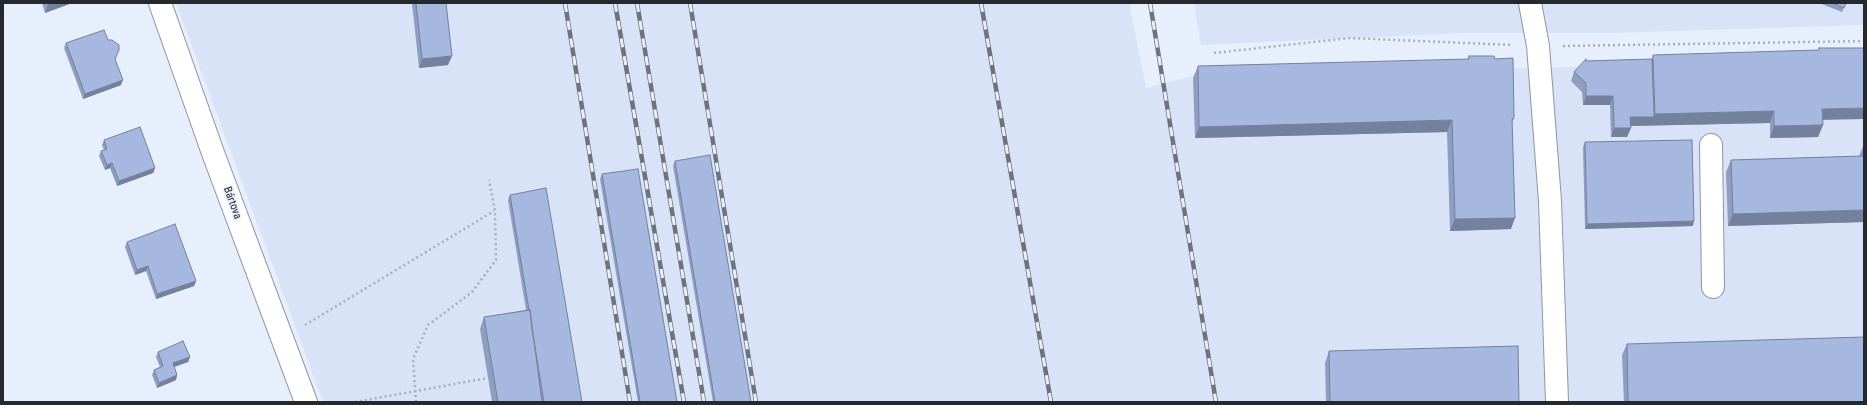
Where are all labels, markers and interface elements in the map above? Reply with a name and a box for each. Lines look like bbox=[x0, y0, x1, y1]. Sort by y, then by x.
street label: Bártova bbox=[220, 185, 244, 221]

